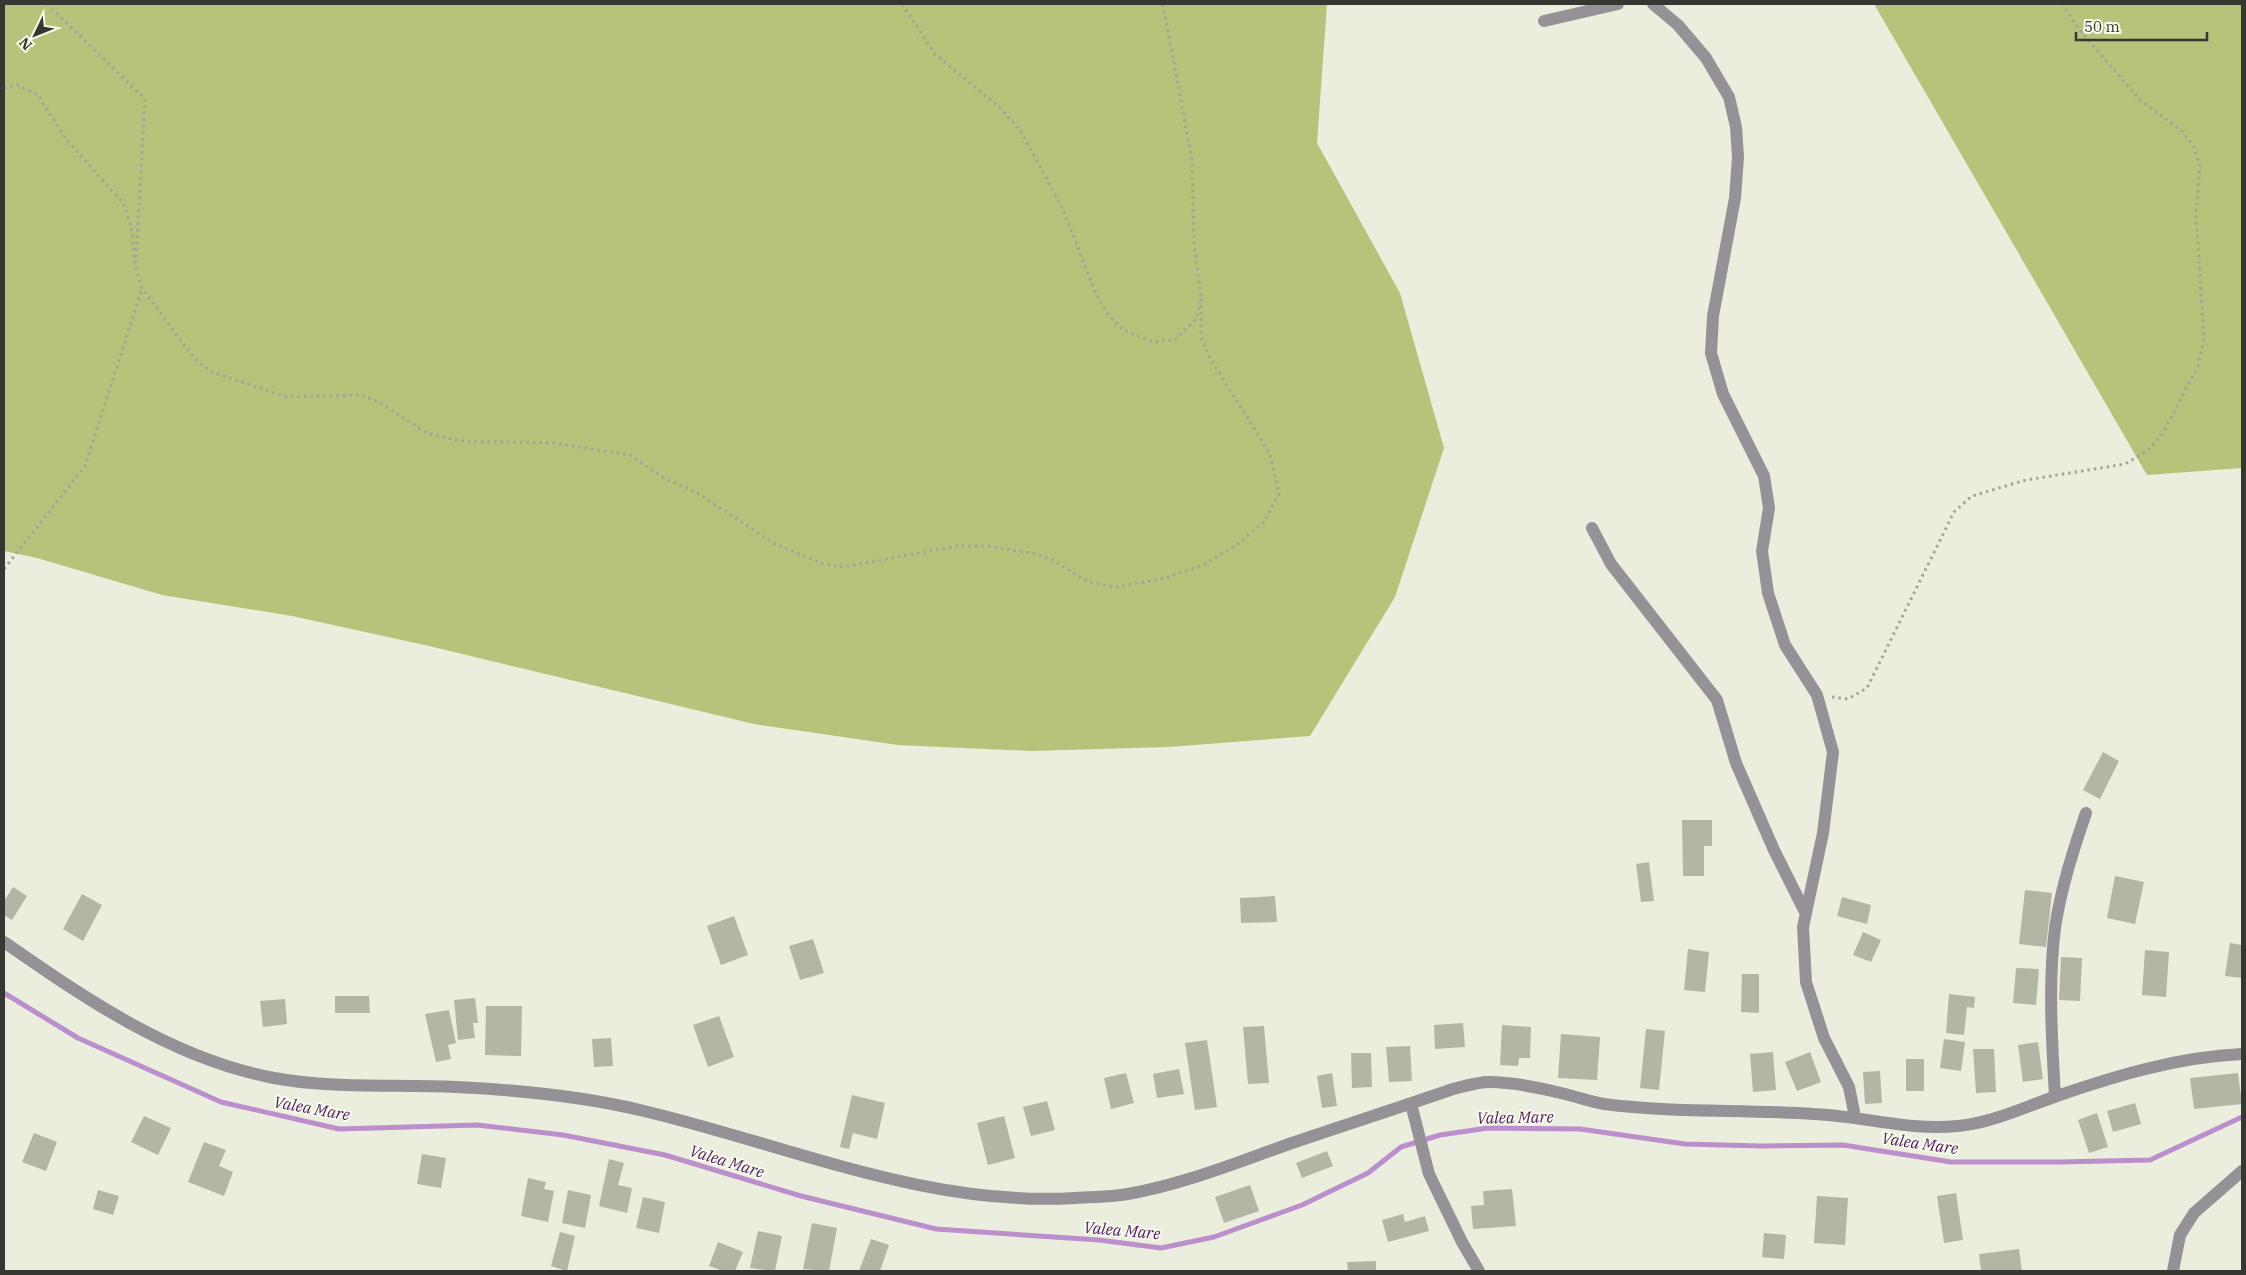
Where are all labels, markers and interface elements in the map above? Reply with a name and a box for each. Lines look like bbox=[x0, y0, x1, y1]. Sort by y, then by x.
north arrow bbox=[10, 10, 60, 60]
scale bar bbox=[2076, 10, 2207, 42]
text: 50 m bbox=[2084, 17, 2120, 36]
text: N bbox=[15, 34, 36, 54]
water label: Valea Mare bbox=[272, 1091, 352, 1125]
water label: Valea Mare bbox=[1476, 1106, 1554, 1128]
water label: Valea Mare bbox=[1881, 1128, 1959, 1158]
water label: Valea Mare bbox=[687, 1140, 767, 1182]
water label: Valea Mare bbox=[1083, 1217, 1161, 1243]

